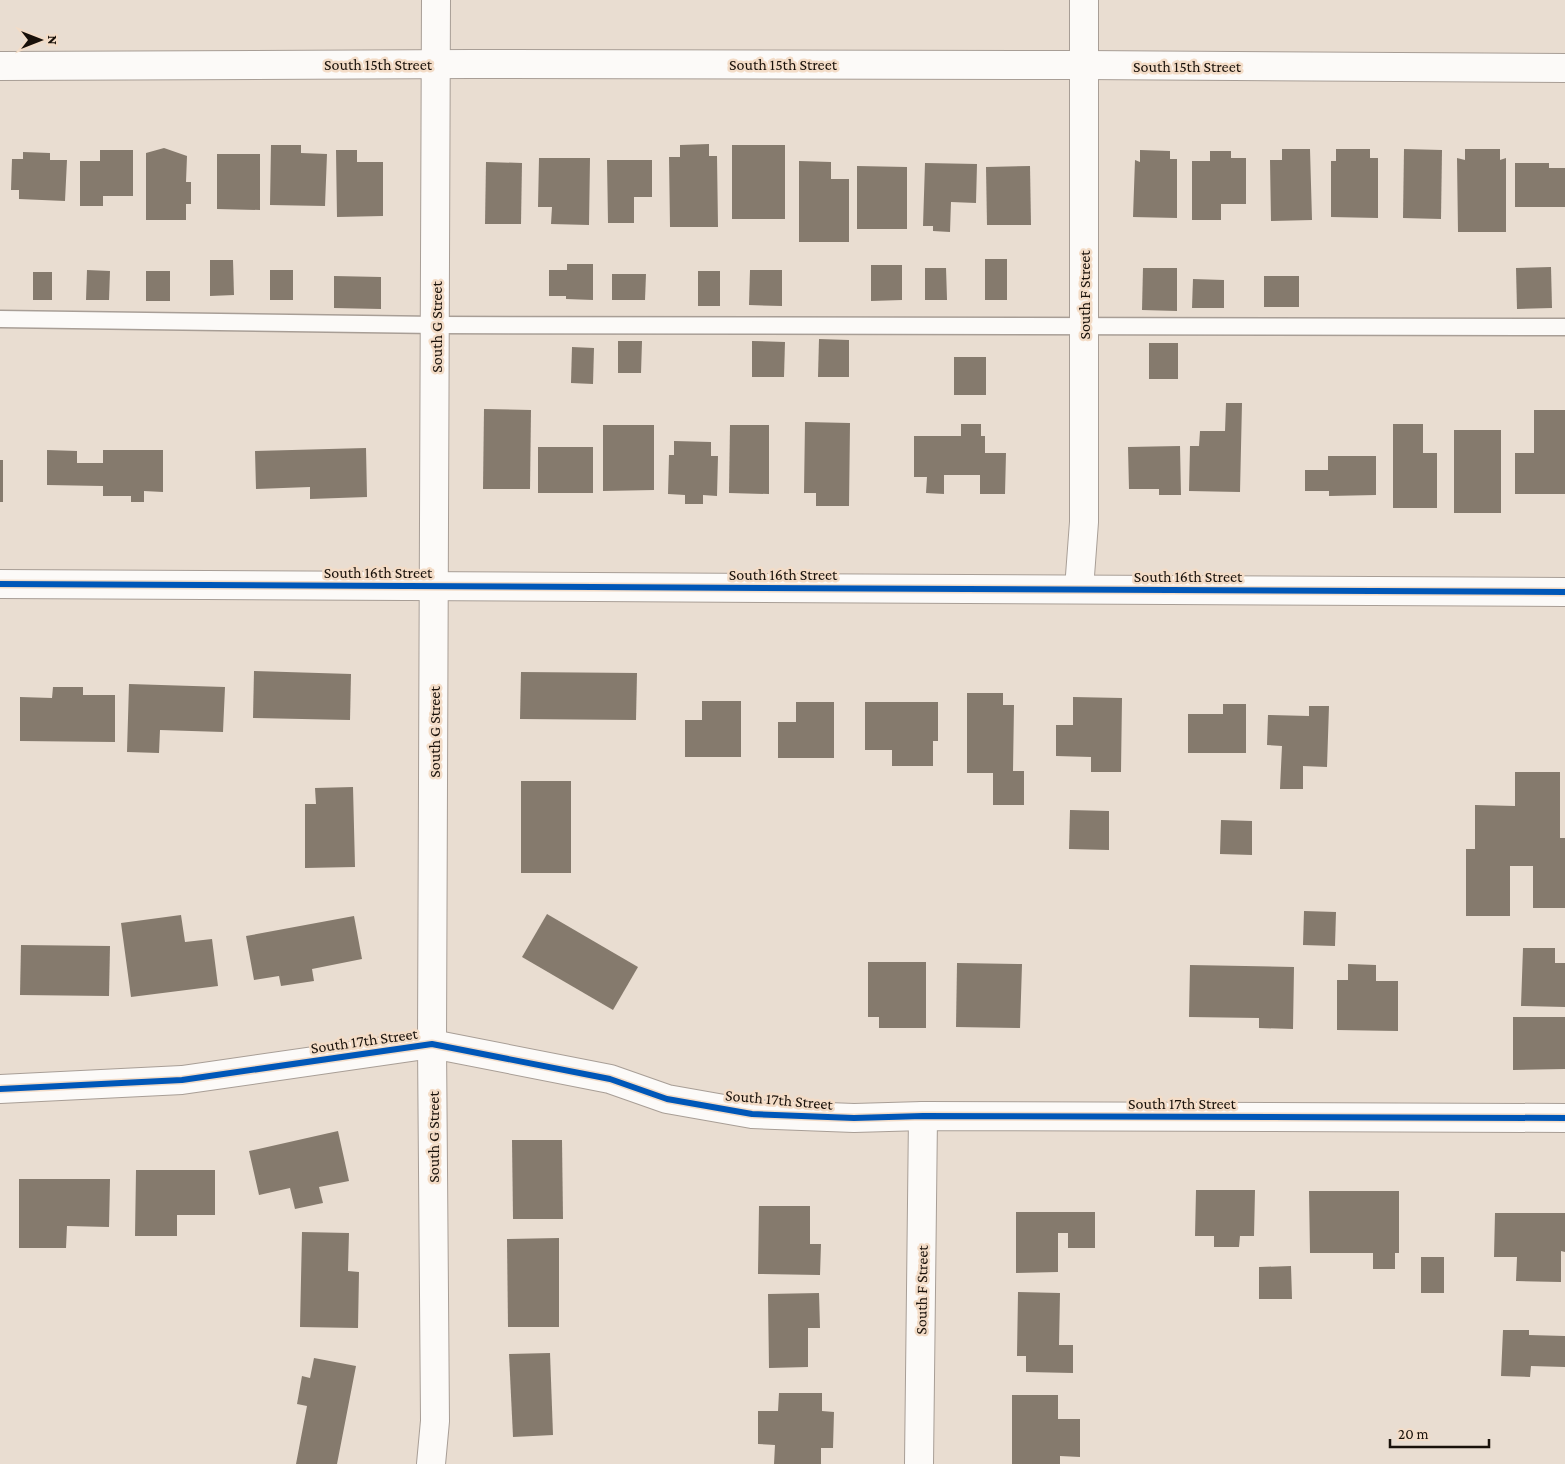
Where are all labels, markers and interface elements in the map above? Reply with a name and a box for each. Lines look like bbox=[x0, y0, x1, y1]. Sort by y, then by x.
north arrow bbox=[15, 15, 65, 65]
text: N bbox=[45, 35, 61, 45]
street label: South 15th Street bbox=[324, 56, 433, 73]
street label: South 15th Street bbox=[729, 56, 838, 73]
street label: South 15th Street bbox=[1133, 58, 1242, 75]
street label: South F Street bbox=[1076, 250, 1093, 340]
street label: South G Street bbox=[428, 281, 445, 373]
street label: South 16th Street bbox=[324, 564, 433, 581]
street label: South 16th Street bbox=[729, 566, 838, 583]
street label: South 16th Street bbox=[1134, 568, 1243, 585]
street label: South G Street bbox=[426, 686, 443, 778]
street label: South 17th Street bbox=[310, 1024, 419, 1056]
street label: South 17th Street bbox=[725, 1086, 834, 1113]
street label: South G Street bbox=[425, 1091, 442, 1183]
street label: South 17th Street bbox=[1128, 1095, 1237, 1112]
street label: South F Street bbox=[912, 1245, 931, 1335]
scale bar bbox=[1390, 1416, 1489, 1448]
text: 20 m bbox=[1398, 1426, 1429, 1442]

